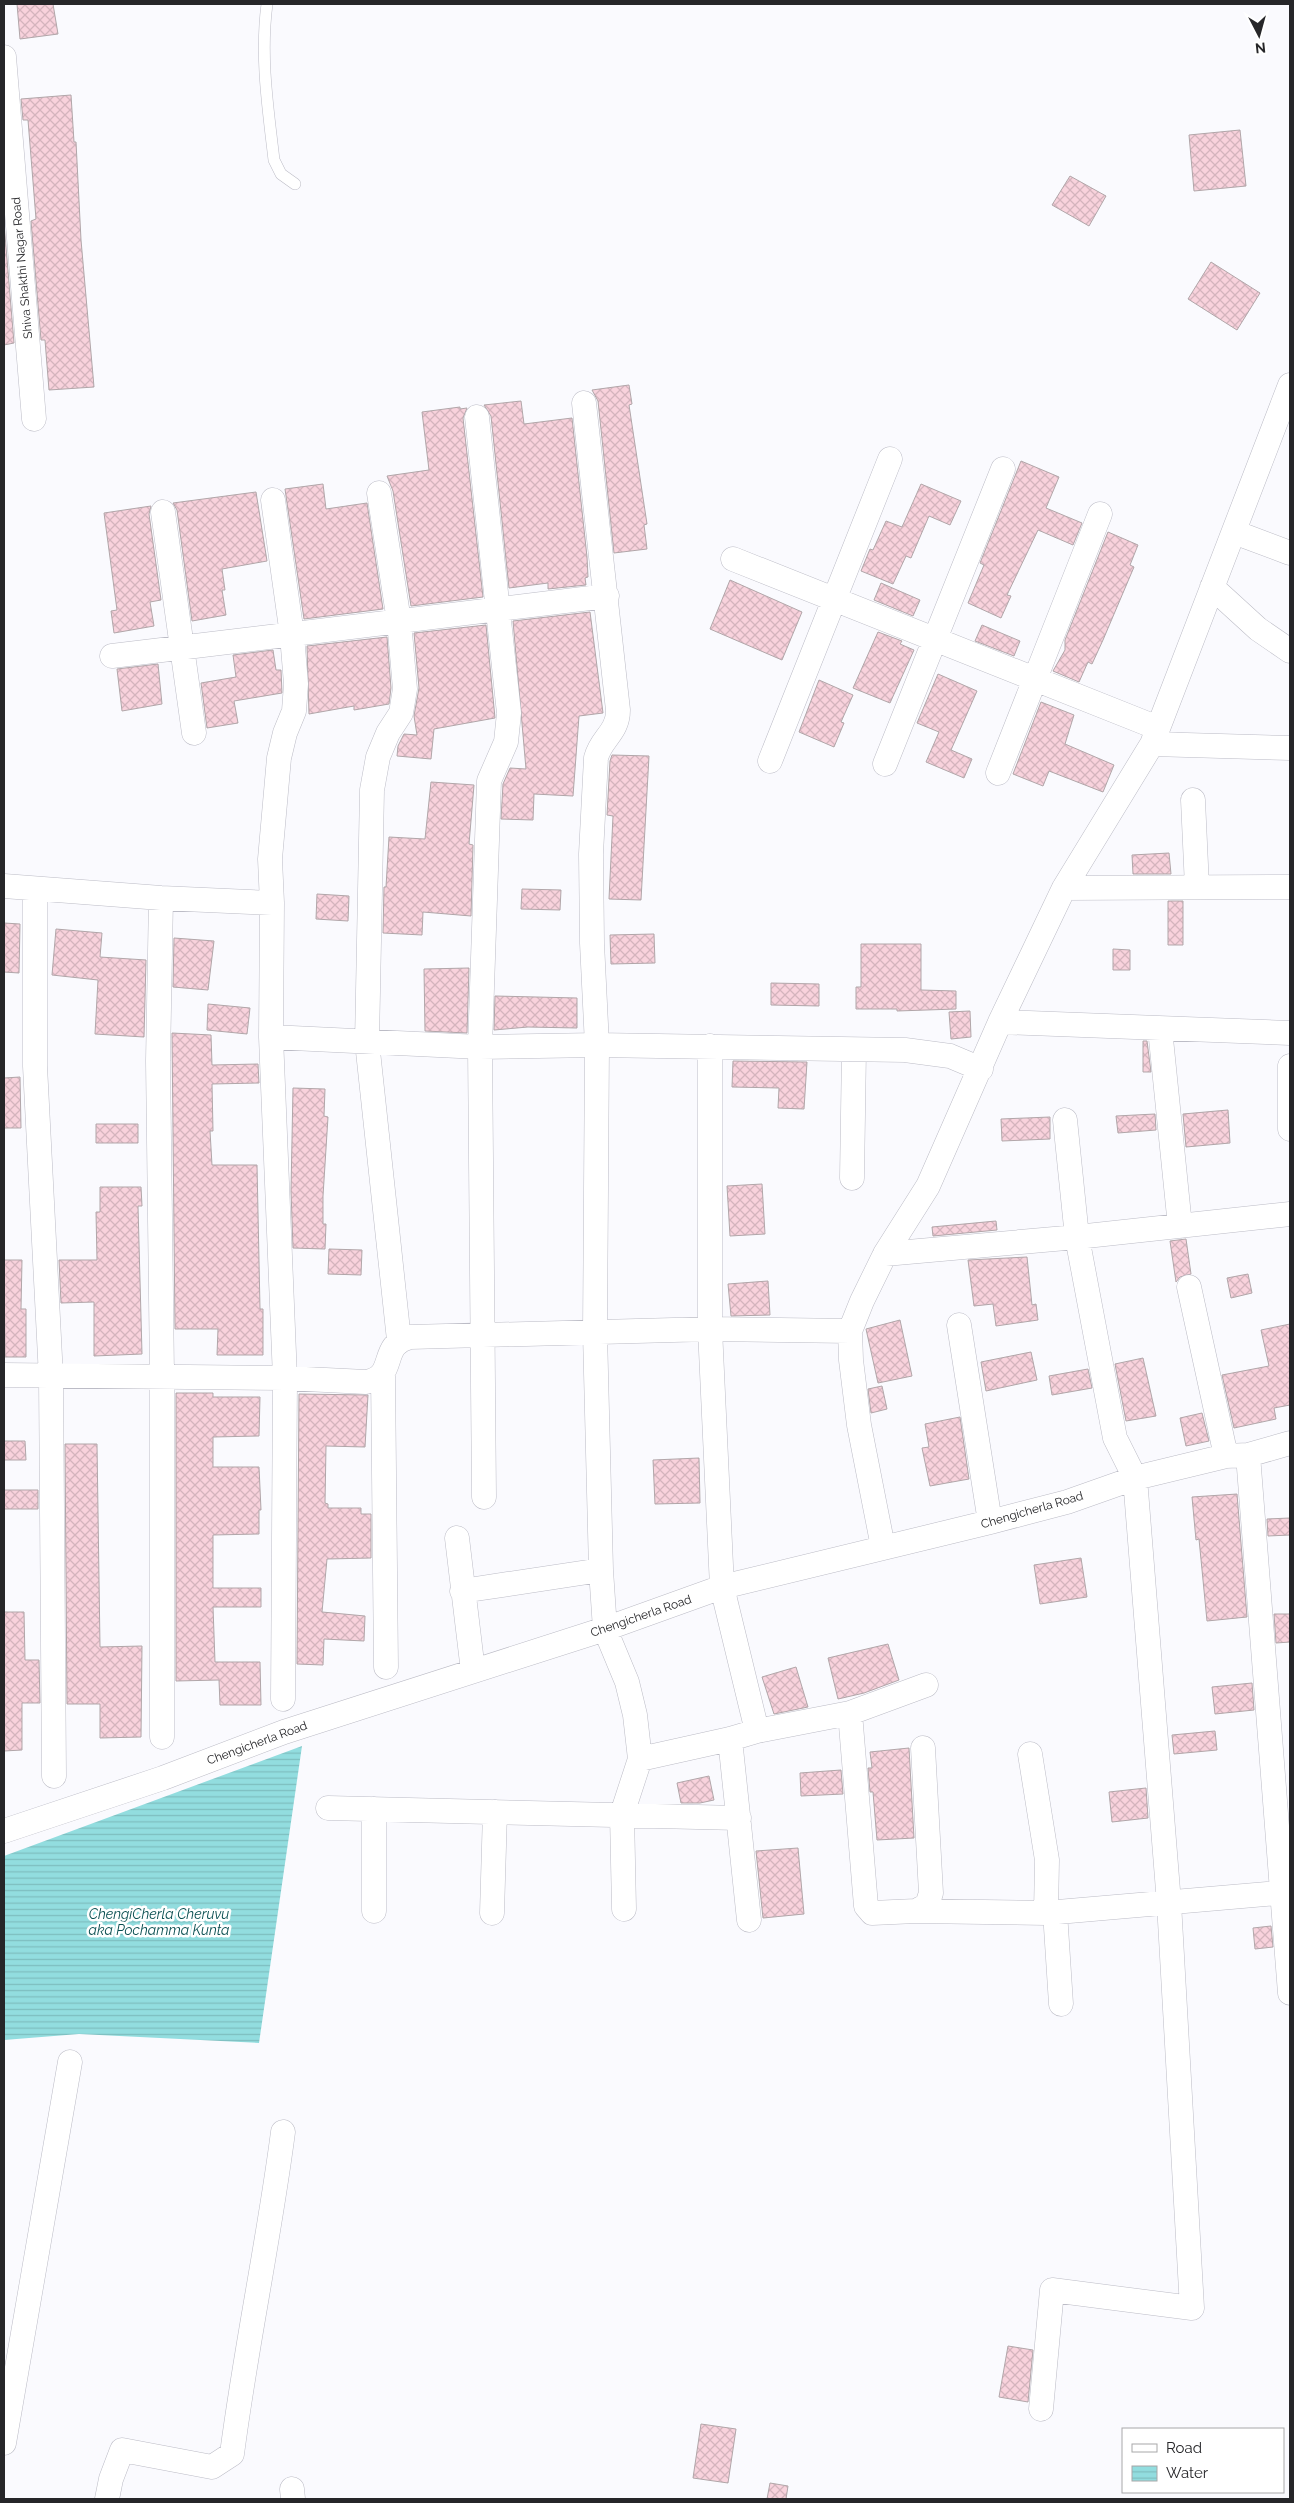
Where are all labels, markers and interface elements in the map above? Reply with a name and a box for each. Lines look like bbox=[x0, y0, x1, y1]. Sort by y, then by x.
north arrow bbox=[1234, 10, 1284, 60]
text: N bbox=[1254, 39, 1267, 56]
street label: Shiva Shakthi Nagar Road bbox=[9, 197, 35, 339]
street label: Chengicherla Road bbox=[979, 1489, 1085, 1531]
street label: Chengicherla Road bbox=[589, 1592, 693, 1640]
street label: Chengicherla Road bbox=[205, 1718, 309, 1768]
water label: ChengiCherla Cheruvu aka Pochamma Kunta bbox=[89, 1906, 229, 1938]
legend bbox=[1122, 2428, 1284, 2493]
text: Road bbox=[1166, 2439, 1202, 2457]
text: Water bbox=[1166, 2464, 1209, 2482]

